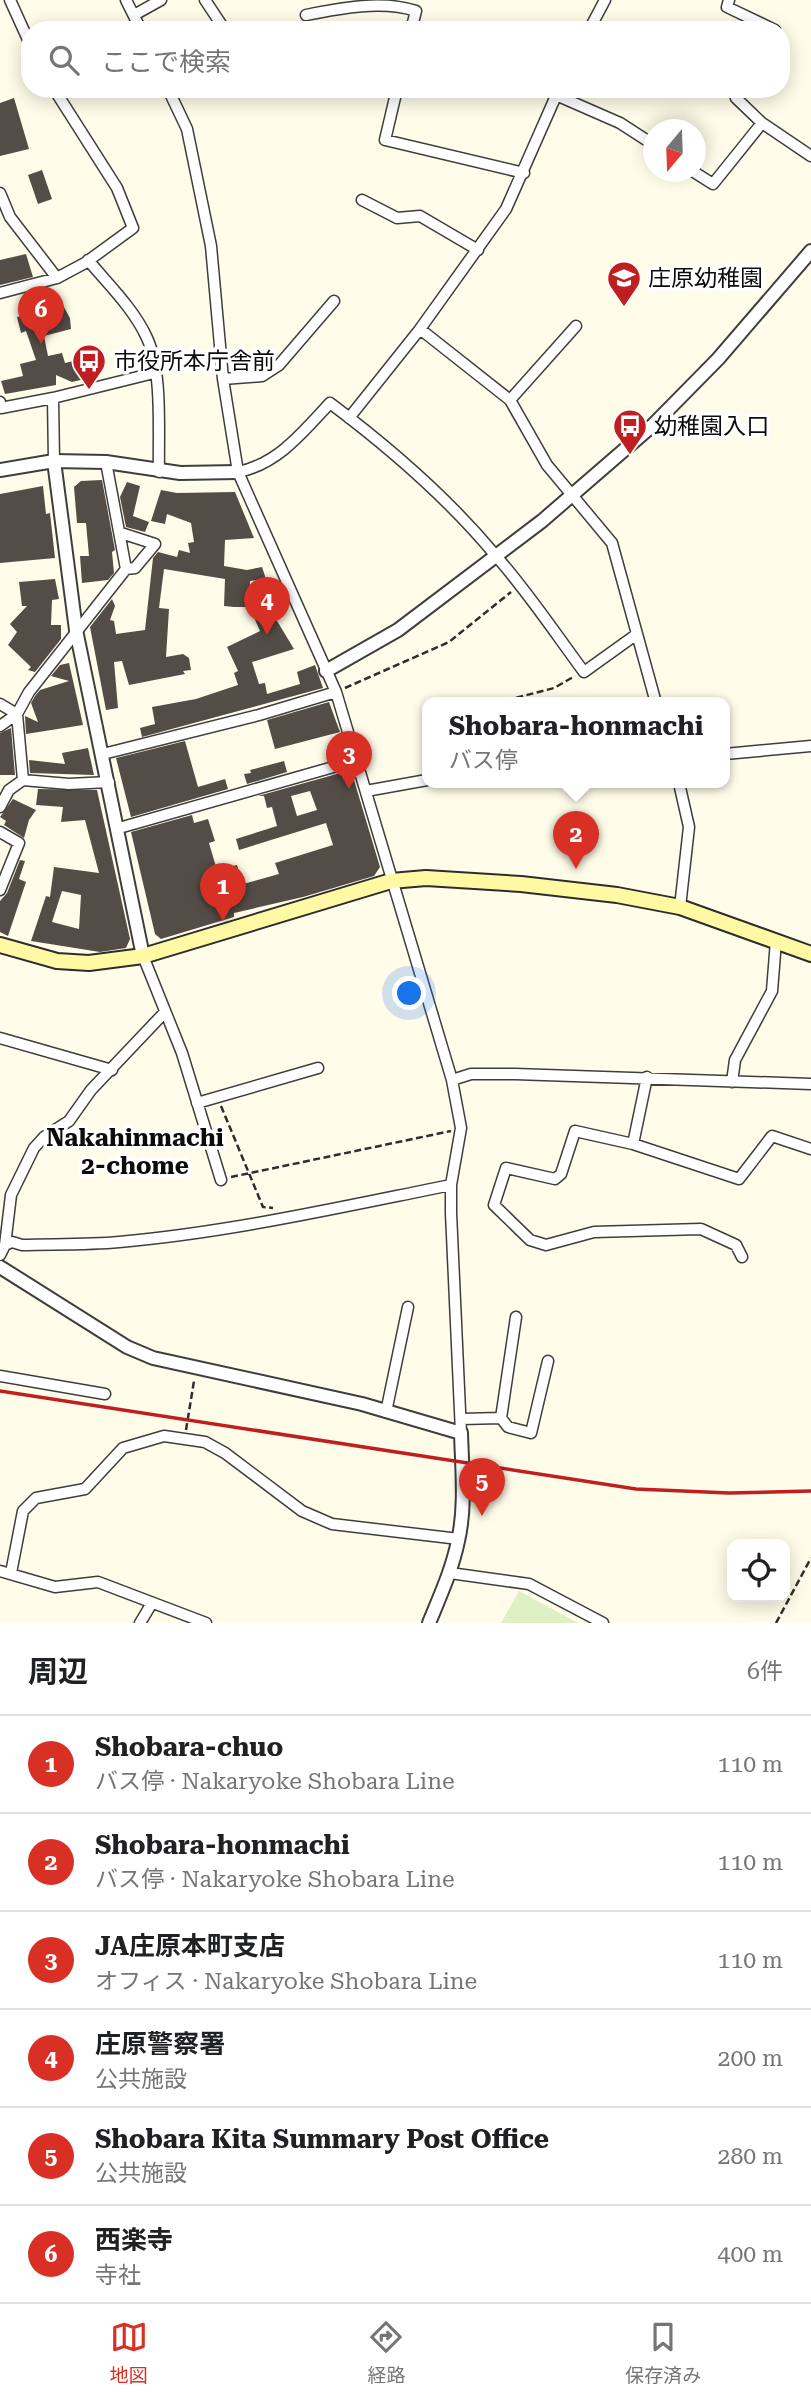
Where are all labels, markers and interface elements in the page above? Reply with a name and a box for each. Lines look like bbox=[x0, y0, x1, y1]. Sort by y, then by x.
search box bbox=[21, 21, 790, 98]
icon: search bbox=[45, 41, 83, 79]
text: ここで検索 bbox=[101, 47, 231, 77]
north arrow bbox=[643, 119, 706, 182]
school or university icon: 庄原幼稚園 bbox=[605, 259, 643, 308]
place label: 庄原幼稚園 bbox=[648, 265, 763, 292]
pin: 6 bbox=[18, 286, 64, 344]
bus stop icon: 市役所本庁舎前 bbox=[70, 342, 108, 391]
place label: 市役所本庁舎前 bbox=[114, 348, 275, 375]
bus stop icon: 幼稚園入口 bbox=[611, 407, 649, 456]
place label: 幼稚園入口 bbox=[654, 413, 769, 440]
pin: 4 bbox=[244, 577, 290, 635]
popup bbox=[422, 697, 730, 788]
text: Shobara-honmachi bbox=[449, 711, 703, 741]
pin: 3 bbox=[326, 731, 372, 789]
text: バス停 bbox=[449, 747, 518, 774]
pin: 2 bbox=[553, 811, 599, 869]
pin: 1 bbox=[200, 863, 246, 921]
your location bbox=[392, 976, 426, 1010]
district label: Nakahinmachi 2-chome bbox=[46, 1124, 224, 1180]
pin: 5 bbox=[459, 1458, 505, 1516]
map controls bbox=[727, 1539, 790, 1602]
button: locate bbox=[727, 1539, 790, 1602]
text: 周辺 bbox=[28, 1654, 88, 1689]
text: 6件 bbox=[747, 1658, 783, 1685]
text: Shobara-chuo bbox=[95, 1732, 283, 1762]
text: 1 bbox=[45, 1751, 57, 1778]
text: 110 m bbox=[718, 1751, 783, 1778]
text: バス停 · Nakaryoke Shobara Line bbox=[95, 1768, 455, 1795]
text: Shobara-honmachi bbox=[95, 1830, 350, 1860]
text: 2 bbox=[45, 1849, 57, 1876]
text: 110 m bbox=[718, 1849, 783, 1876]
text: バス停 · Nakaryoke Shobara Line bbox=[95, 1866, 455, 1893]
text: JA庄原本町支店 bbox=[95, 1931, 285, 1961]
text: 3 bbox=[45, 1947, 57, 1974]
text: 110 m bbox=[718, 1947, 783, 1974]
text: オフィス · Nakaryoke Shobara Line bbox=[95, 1968, 477, 1995]
text: 庄原警察署 bbox=[95, 2029, 225, 2059]
text: 4 bbox=[45, 2045, 57, 2072]
text: 200 m bbox=[718, 2045, 783, 2072]
text: 公共施設 bbox=[95, 2066, 187, 2093]
text: Shobara Kita Summary Post Office bbox=[95, 2124, 549, 2154]
text: 5 bbox=[45, 2143, 57, 2170]
text: 280 m bbox=[718, 2143, 783, 2170]
text: 公共施設 bbox=[95, 2160, 187, 2187]
text: 西楽寺 bbox=[95, 2225, 173, 2255]
text: 6 bbox=[45, 2241, 57, 2268]
text: 400 m bbox=[718, 2241, 783, 2268]
text: 寺社 bbox=[95, 2262, 141, 2289]
tab: 地図 bbox=[110, 2318, 148, 2387]
tab: 経路 bbox=[367, 2318, 405, 2387]
tab: 保存済み bbox=[625, 2318, 701, 2387]

